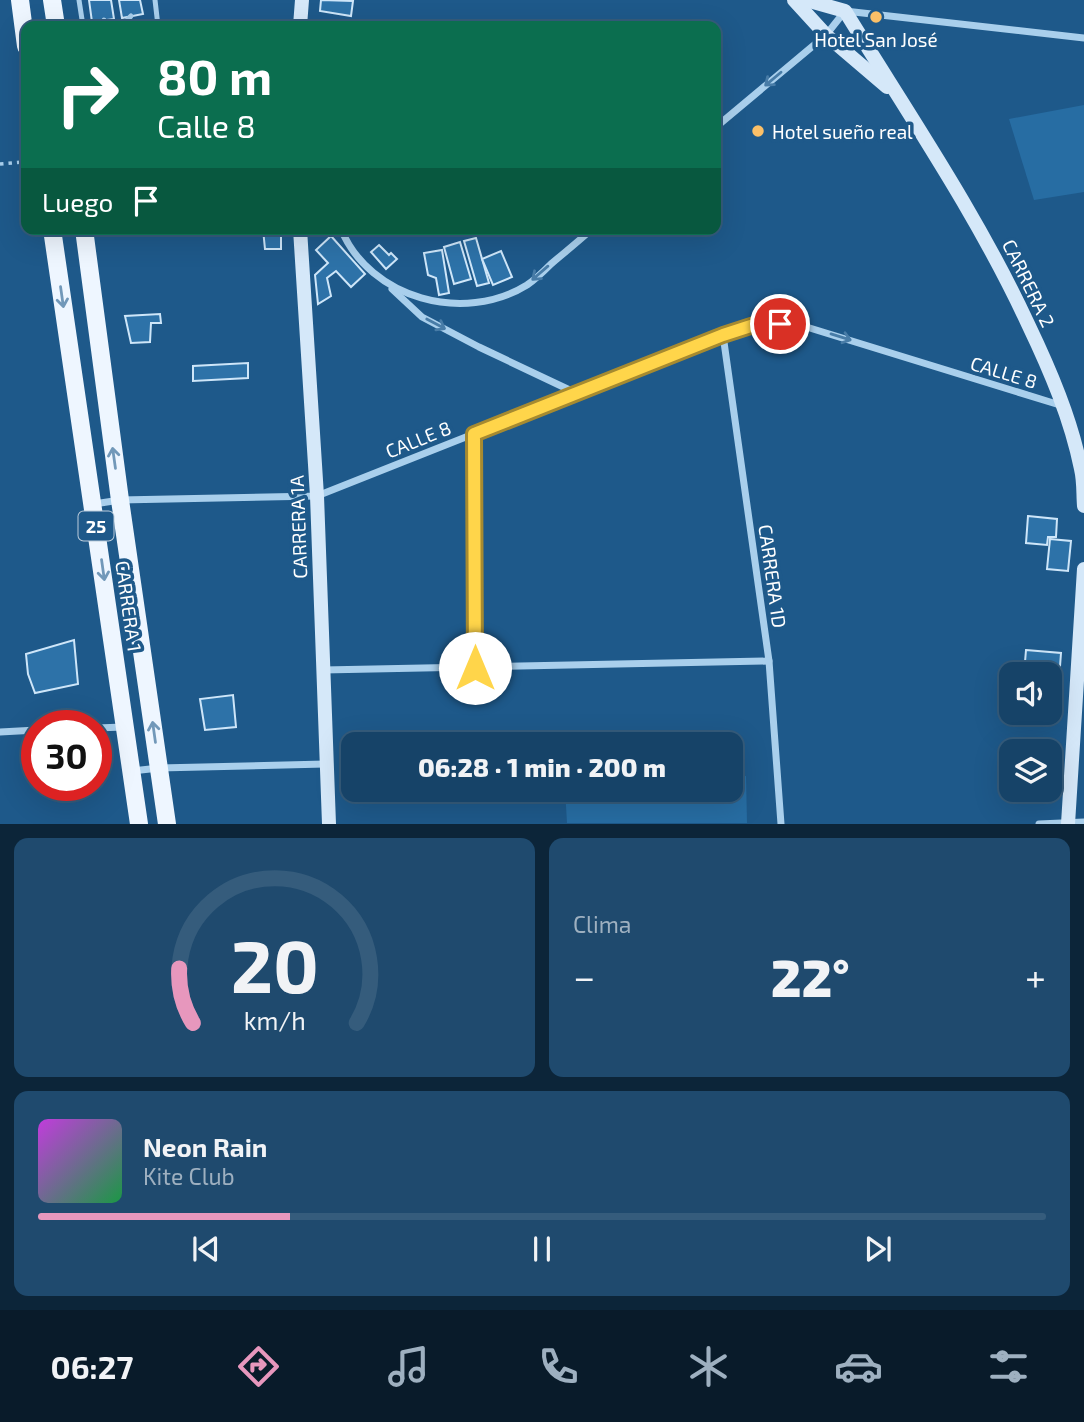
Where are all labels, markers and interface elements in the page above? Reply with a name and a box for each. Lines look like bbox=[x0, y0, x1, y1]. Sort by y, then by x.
marker: Hotel San José bbox=[868, 9, 884, 25]
place label: Hotel San José bbox=[814, 28, 938, 51]
text: 80 m bbox=[157, 46, 272, 105]
icon: right bbox=[42, 49, 133, 140]
one-way arrow bbox=[765, 71, 783, 87]
text: Calle 8 bbox=[157, 106, 256, 144]
place label: Hotel sueño real bbox=[772, 120, 913, 143]
marker: Hotel sueño real bbox=[750, 123, 766, 139]
icon: arrive bbox=[127, 182, 165, 220]
text: Luego bbox=[42, 186, 113, 217]
street label: CARRERA 2 bbox=[998, 235, 1060, 331]
one-way arrow bbox=[532, 265, 550, 281]
one-way arrow bbox=[56, 285, 69, 308]
pin bbox=[750, 294, 810, 354]
icon: arrive bbox=[761, 305, 799, 343]
one-way arrow bbox=[425, 318, 446, 332]
one-way arrow bbox=[829, 332, 851, 345]
street label: CALLE 8 bbox=[968, 351, 1040, 393]
street label: CALLE 8 bbox=[382, 415, 454, 463]
one-way arrow bbox=[108, 447, 121, 470]
street label: CARRERA 1A bbox=[285, 475, 311, 579]
road number: 25 bbox=[78, 512, 114, 540]
street label: CARRERA 1D bbox=[754, 523, 792, 629]
one-way arrow bbox=[96, 558, 109, 581]
street label: CARRERA 1 bbox=[111, 559, 147, 653]
position arrow bbox=[438, 631, 512, 705]
map controls bbox=[999, 662, 1062, 802]
button: sound bbox=[999, 662, 1062, 725]
speed limit sign: 30 bbox=[21, 710, 112, 801]
one-way arrow bbox=[147, 721, 160, 744]
button: layers bbox=[999, 739, 1062, 802]
text: 06:28 · 1 min · 200 m bbox=[418, 751, 666, 782]
text: Clima bbox=[573, 910, 631, 938]
text: 20 bbox=[230, 921, 319, 1009]
text: 22° bbox=[771, 945, 850, 1007]
text: − bbox=[573, 953, 595, 999]
text: + bbox=[1025, 953, 1046, 999]
text: km/h bbox=[243, 1005, 306, 1035]
text: Neon Rain bbox=[143, 1131, 267, 1162]
text: Kite Club bbox=[143, 1162, 235, 1190]
icon: previous bbox=[187, 1230, 225, 1268]
icon: pause bbox=[523, 1230, 561, 1268]
icon: next bbox=[859, 1230, 897, 1268]
icon: directions bbox=[234, 1342, 283, 1391]
icon: music bbox=[384, 1342, 433, 1391]
icon: phone bbox=[534, 1342, 583, 1391]
icon: climate bbox=[684, 1342, 733, 1391]
icon: car bbox=[834, 1342, 883, 1391]
icon: filters bbox=[984, 1342, 1033, 1391]
text: 06:27 bbox=[51, 1347, 133, 1385]

